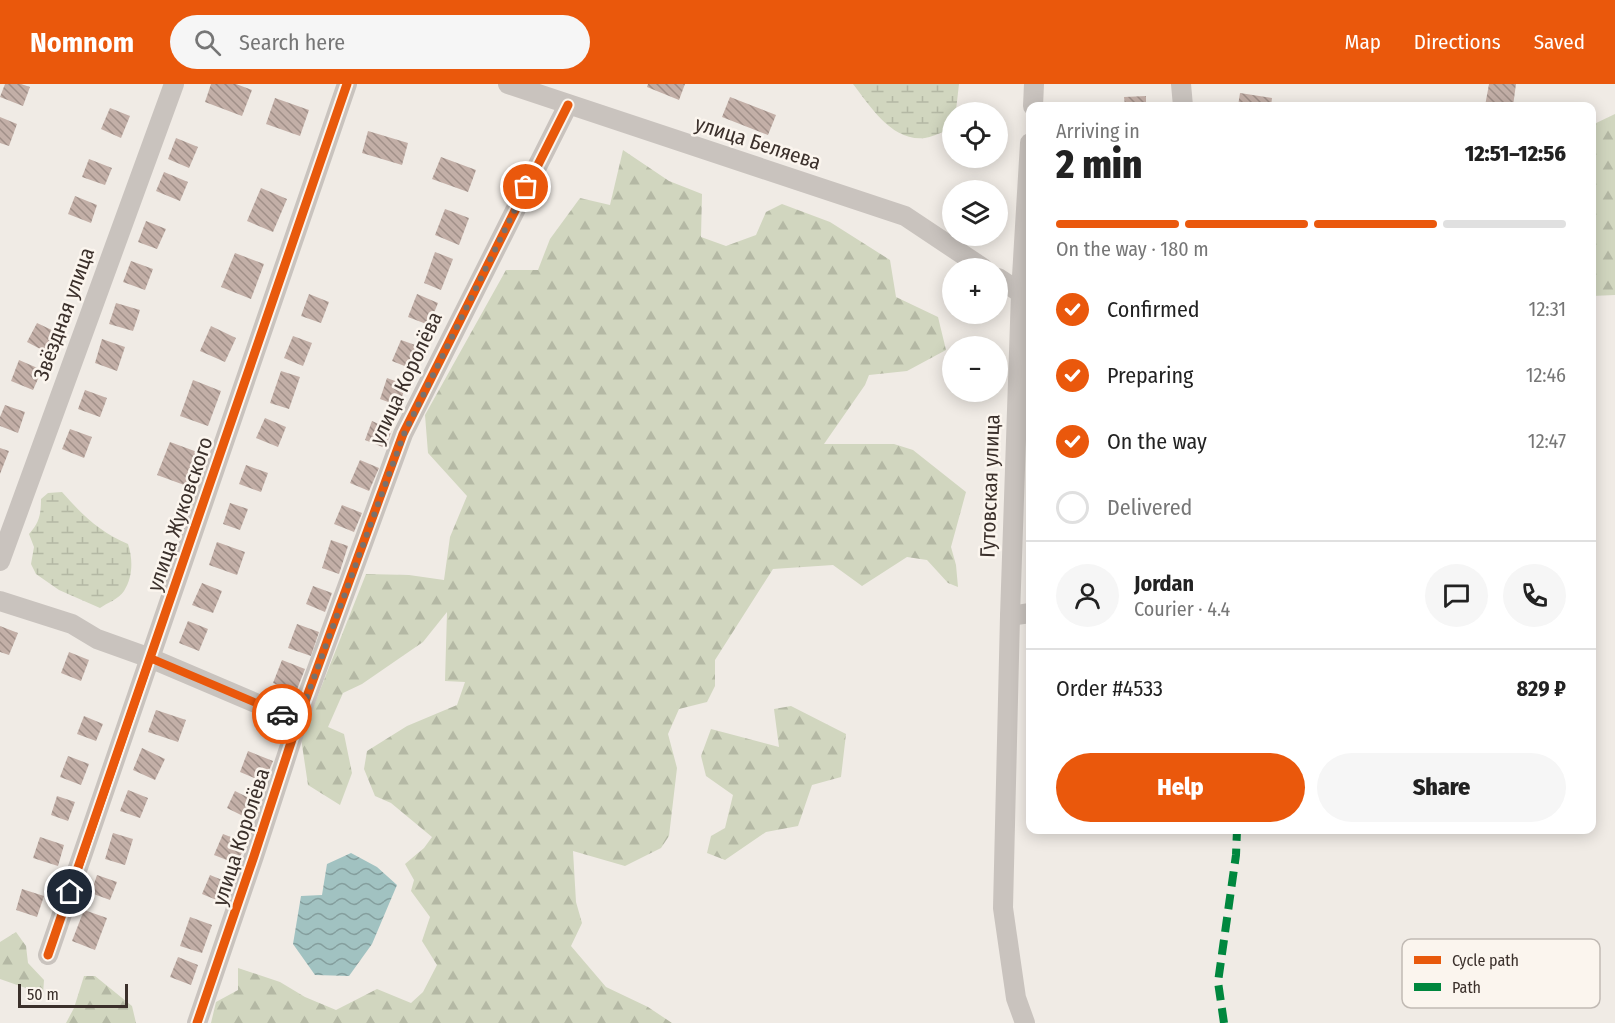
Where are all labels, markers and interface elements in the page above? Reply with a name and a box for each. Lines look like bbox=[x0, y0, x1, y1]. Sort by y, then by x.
search box bbox=[170, 15, 590, 69]
text: Nomnom bbox=[30, 26, 134, 59]
icon: search bbox=[191, 26, 224, 59]
text: Search here bbox=[239, 29, 345, 56]
text: Map bbox=[1344, 29, 1381, 55]
text: Directions bbox=[1414, 29, 1501, 55]
text: Saved bbox=[1534, 29, 1585, 55]
map controls bbox=[942, 102, 1008, 402]
button: locate bbox=[942, 102, 1008, 168]
street label: улица Беляева bbox=[692, 110, 824, 176]
text: Arriving in bbox=[1056, 119, 1140, 143]
text: 12:51–12:56 bbox=[1465, 140, 1566, 167]
text: 2 min bbox=[1056, 142, 1142, 188]
pin bbox=[500, 161, 551, 212]
icon: bag bbox=[509, 170, 542, 203]
button: layers bbox=[942, 180, 1008, 246]
text: On the way · 180 m bbox=[1056, 237, 1209, 261]
street label: Звёздная улица bbox=[28, 244, 100, 384]
button: + bbox=[942, 258, 1008, 324]
icon: check bbox=[1056, 293, 1089, 326]
text: Confirmed bbox=[1107, 296, 1200, 323]
text: 12:31 bbox=[1529, 297, 1566, 321]
street label: улица Королёва bbox=[364, 308, 448, 448]
button: − bbox=[942, 336, 1008, 402]
icon: check bbox=[1056, 359, 1089, 392]
text: Preparing bbox=[1107, 362, 1193, 389]
text: 12:46 bbox=[1526, 363, 1566, 387]
street label: Гутовская улица bbox=[975, 414, 1005, 558]
icon: check bbox=[1056, 425, 1089, 458]
text: On the way bbox=[1107, 428, 1207, 455]
text: 12:47 bbox=[1528, 429, 1566, 453]
street label: улица Жуковского bbox=[141, 433, 219, 595]
text: Delivered bbox=[1107, 494, 1192, 521]
button: person bbox=[1056, 564, 1119, 627]
button: chat bbox=[1425, 564, 1488, 627]
button: phone bbox=[1503, 564, 1566, 627]
text: Jordan bbox=[1134, 570, 1194, 597]
text: Courier · 4.4 bbox=[1134, 597, 1230, 621]
text: Order #4533 bbox=[1056, 675, 1163, 702]
text: 829 ₽ bbox=[1517, 675, 1566, 702]
courier bbox=[252, 684, 312, 744]
icon: car bbox=[266, 698, 299, 731]
button: Help bbox=[1056, 753, 1305, 822]
button: Share bbox=[1317, 753, 1566, 822]
street label: улица Королёва bbox=[206, 765, 276, 909]
pin bbox=[44, 866, 95, 917]
icon: home bbox=[53, 875, 86, 908]
legend bbox=[1402, 939, 1600, 1008]
text: Cycle path bbox=[1452, 951, 1519, 970]
text: Path bbox=[1452, 978, 1481, 997]
scale bar bbox=[18, 981, 128, 1008]
text: 50 m bbox=[27, 985, 59, 1004]

